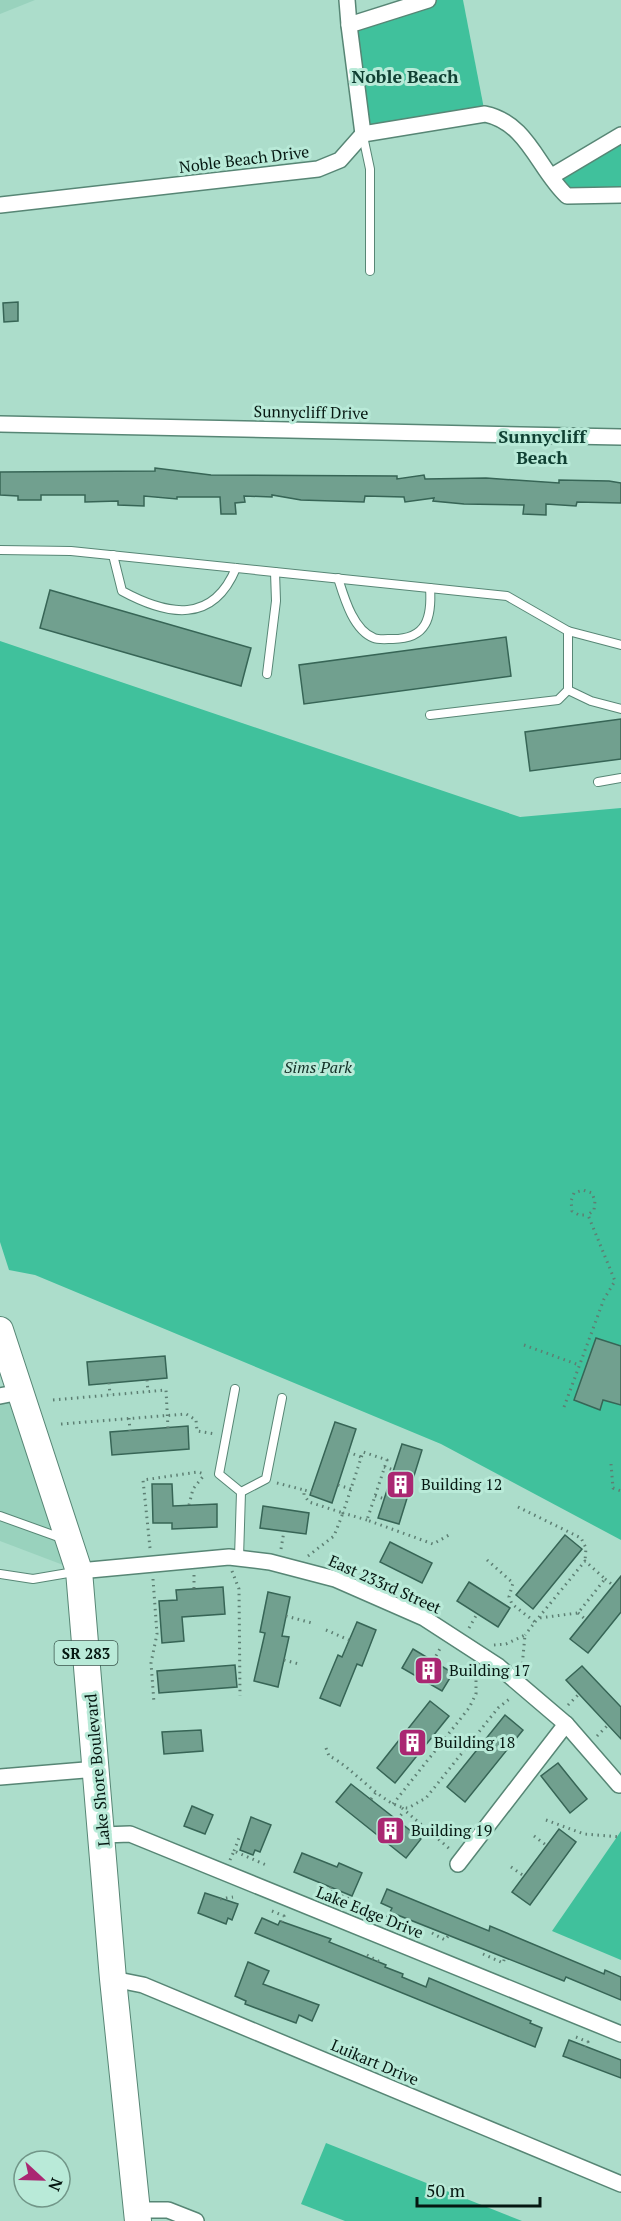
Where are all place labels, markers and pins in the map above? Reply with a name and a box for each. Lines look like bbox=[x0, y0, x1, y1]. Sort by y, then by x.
building icon: Building 12 bbox=[384, 1468, 416, 1500]
place label: Building 12 bbox=[421, 1473, 502, 1495]
building icon: Building 17 bbox=[412, 1654, 444, 1686]
place label: Building 17 bbox=[449, 1659, 530, 1681]
building icon: Building 18 bbox=[397, 1726, 429, 1758]
place label: Building 18 bbox=[434, 1731, 515, 1753]
building icon: Building 19 bbox=[374, 1814, 406, 1846]
place label: Building 19 bbox=[411, 1819, 492, 1841]

